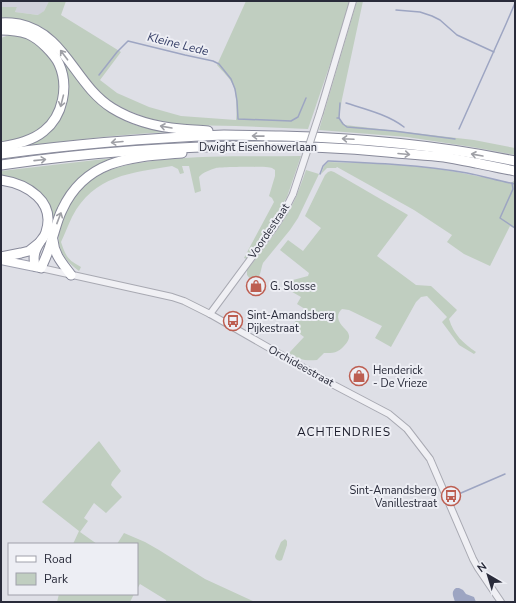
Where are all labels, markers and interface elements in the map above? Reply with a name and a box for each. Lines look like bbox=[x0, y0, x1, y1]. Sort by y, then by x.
water label: Kleine Lede bbox=[146, 29, 211, 59]
one-way arrow bbox=[60, 50, 68, 61]
one-way arrow bbox=[58, 94, 65, 107]
one-way arrow bbox=[160, 123, 173, 131]
one-way arrow bbox=[252, 132, 265, 140]
one-way arrow bbox=[342, 135, 355, 143]
one-way arrow bbox=[111, 138, 124, 146]
street label: Dwight Eisenhowerlaan bbox=[199, 140, 317, 155]
one-way arrow bbox=[397, 150, 410, 157]
one-way arrow bbox=[471, 150, 484, 158]
one-way arrow bbox=[33, 156, 46, 163]
street label: Voordestraat bbox=[244, 200, 293, 262]
one-way arrow bbox=[55, 212, 63, 224]
shop icon: G. Slosse bbox=[245, 275, 267, 297]
place label: G. Slosse bbox=[270, 279, 316, 294]
place label: Sint-Amandsberg Pijkestraat bbox=[247, 308, 335, 336]
bus stop icon: Sint-Amandsberg Pijkestraat bbox=[222, 310, 244, 332]
street label: Orchideestraat bbox=[266, 342, 337, 390]
place label: Henderick - De Vrieze bbox=[373, 363, 428, 391]
shop icon: Henderick - De Vrieze bbox=[348, 365, 370, 387]
district label: ACHTENDRIES bbox=[297, 424, 391, 440]
place label: Sint-Amandsberg Vanillestraat bbox=[349, 483, 437, 511]
bus stop icon: Sint-Amandsberg Vanillestraat bbox=[440, 485, 462, 507]
legend bbox=[8, 543, 138, 595]
text: Road bbox=[44, 551, 72, 567]
north arrow bbox=[468, 555, 508, 595]
text: N bbox=[474, 559, 490, 576]
text: Park bbox=[44, 571, 69, 587]

